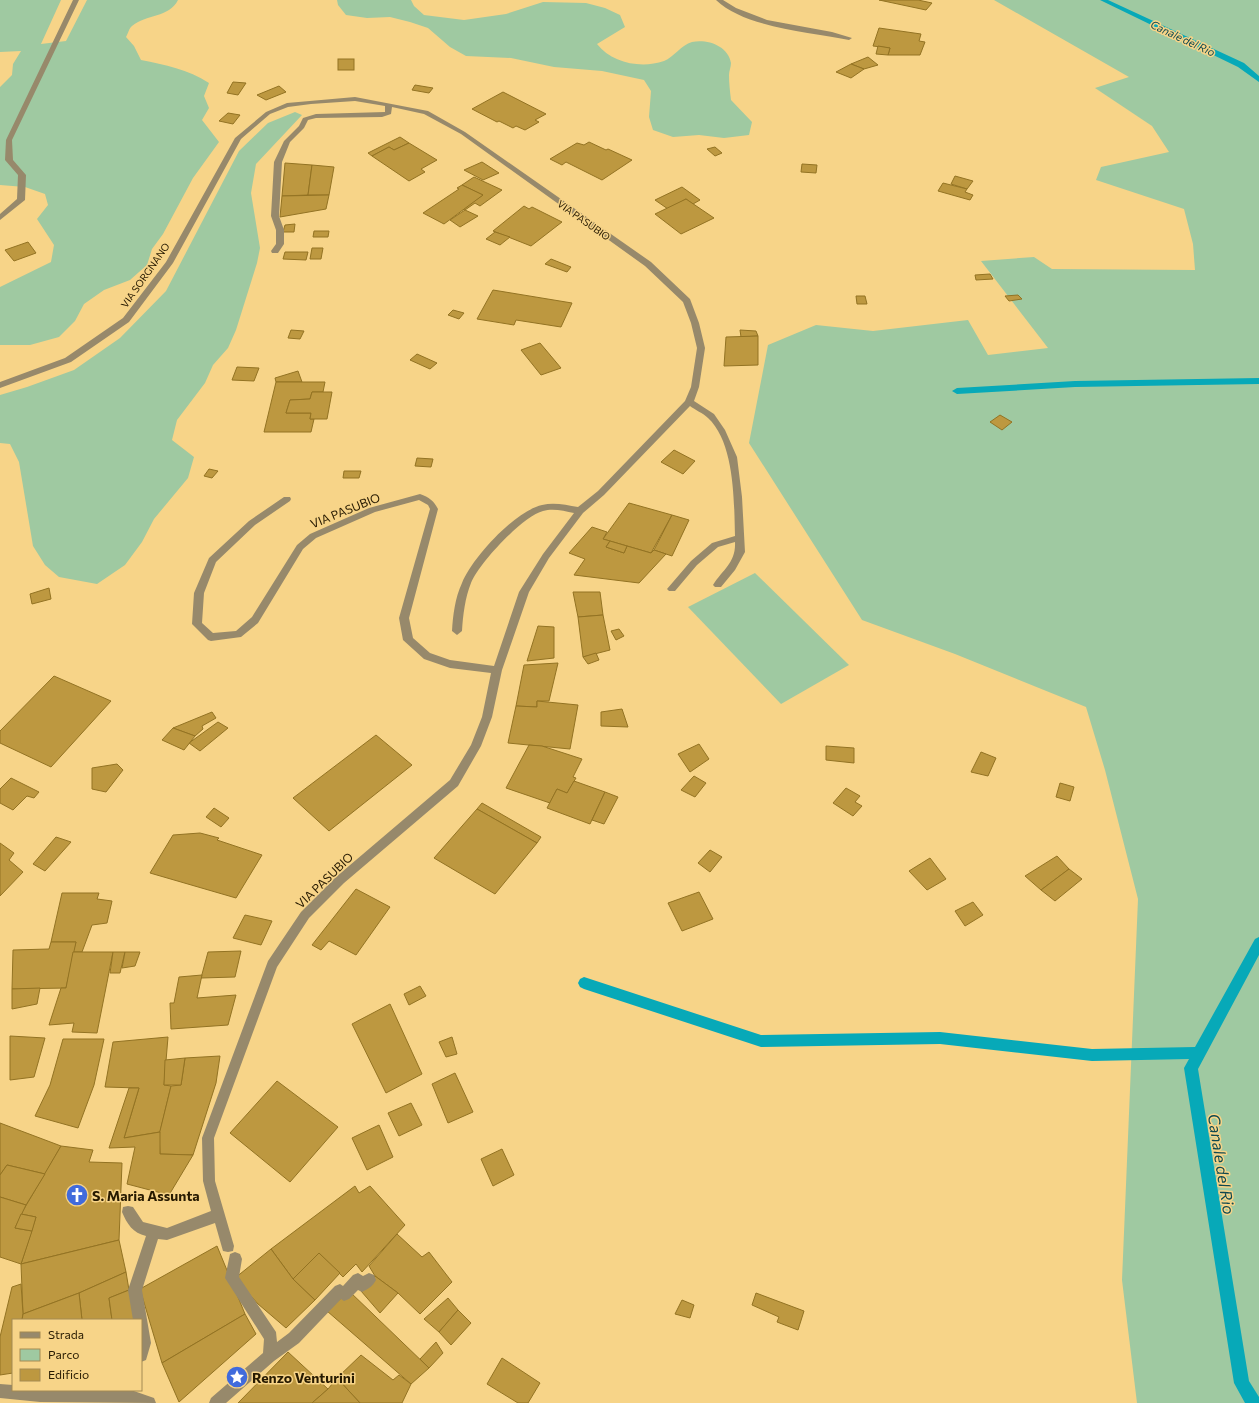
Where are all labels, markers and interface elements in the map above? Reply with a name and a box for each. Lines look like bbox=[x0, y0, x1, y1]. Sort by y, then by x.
water label: Canale del Rio bbox=[1149, 17, 1218, 59]
street label: VIA PASUBIO bbox=[555, 197, 613, 243]
street label: VIA SORGNANO bbox=[118, 240, 172, 310]
street label: VIA PASUBIO bbox=[308, 490, 382, 530]
street label: VIA PASUBIO bbox=[292, 849, 356, 911]
water label: Canale del Rio bbox=[1205, 1112, 1239, 1216]
church icon: S. Maria Assunta bbox=[64, 1182, 90, 1208]
place label: S. Maria Assunta bbox=[92, 1187, 200, 1204]
legend bbox=[12, 1319, 142, 1391]
text: Strada bbox=[48, 1327, 84, 1341]
text: Parco bbox=[48, 1347, 80, 1361]
place icon: Renzo Venturini bbox=[224, 1364, 250, 1390]
text: Edificio bbox=[48, 1367, 89, 1381]
place label: Renzo Venturini bbox=[252, 1369, 355, 1386]

